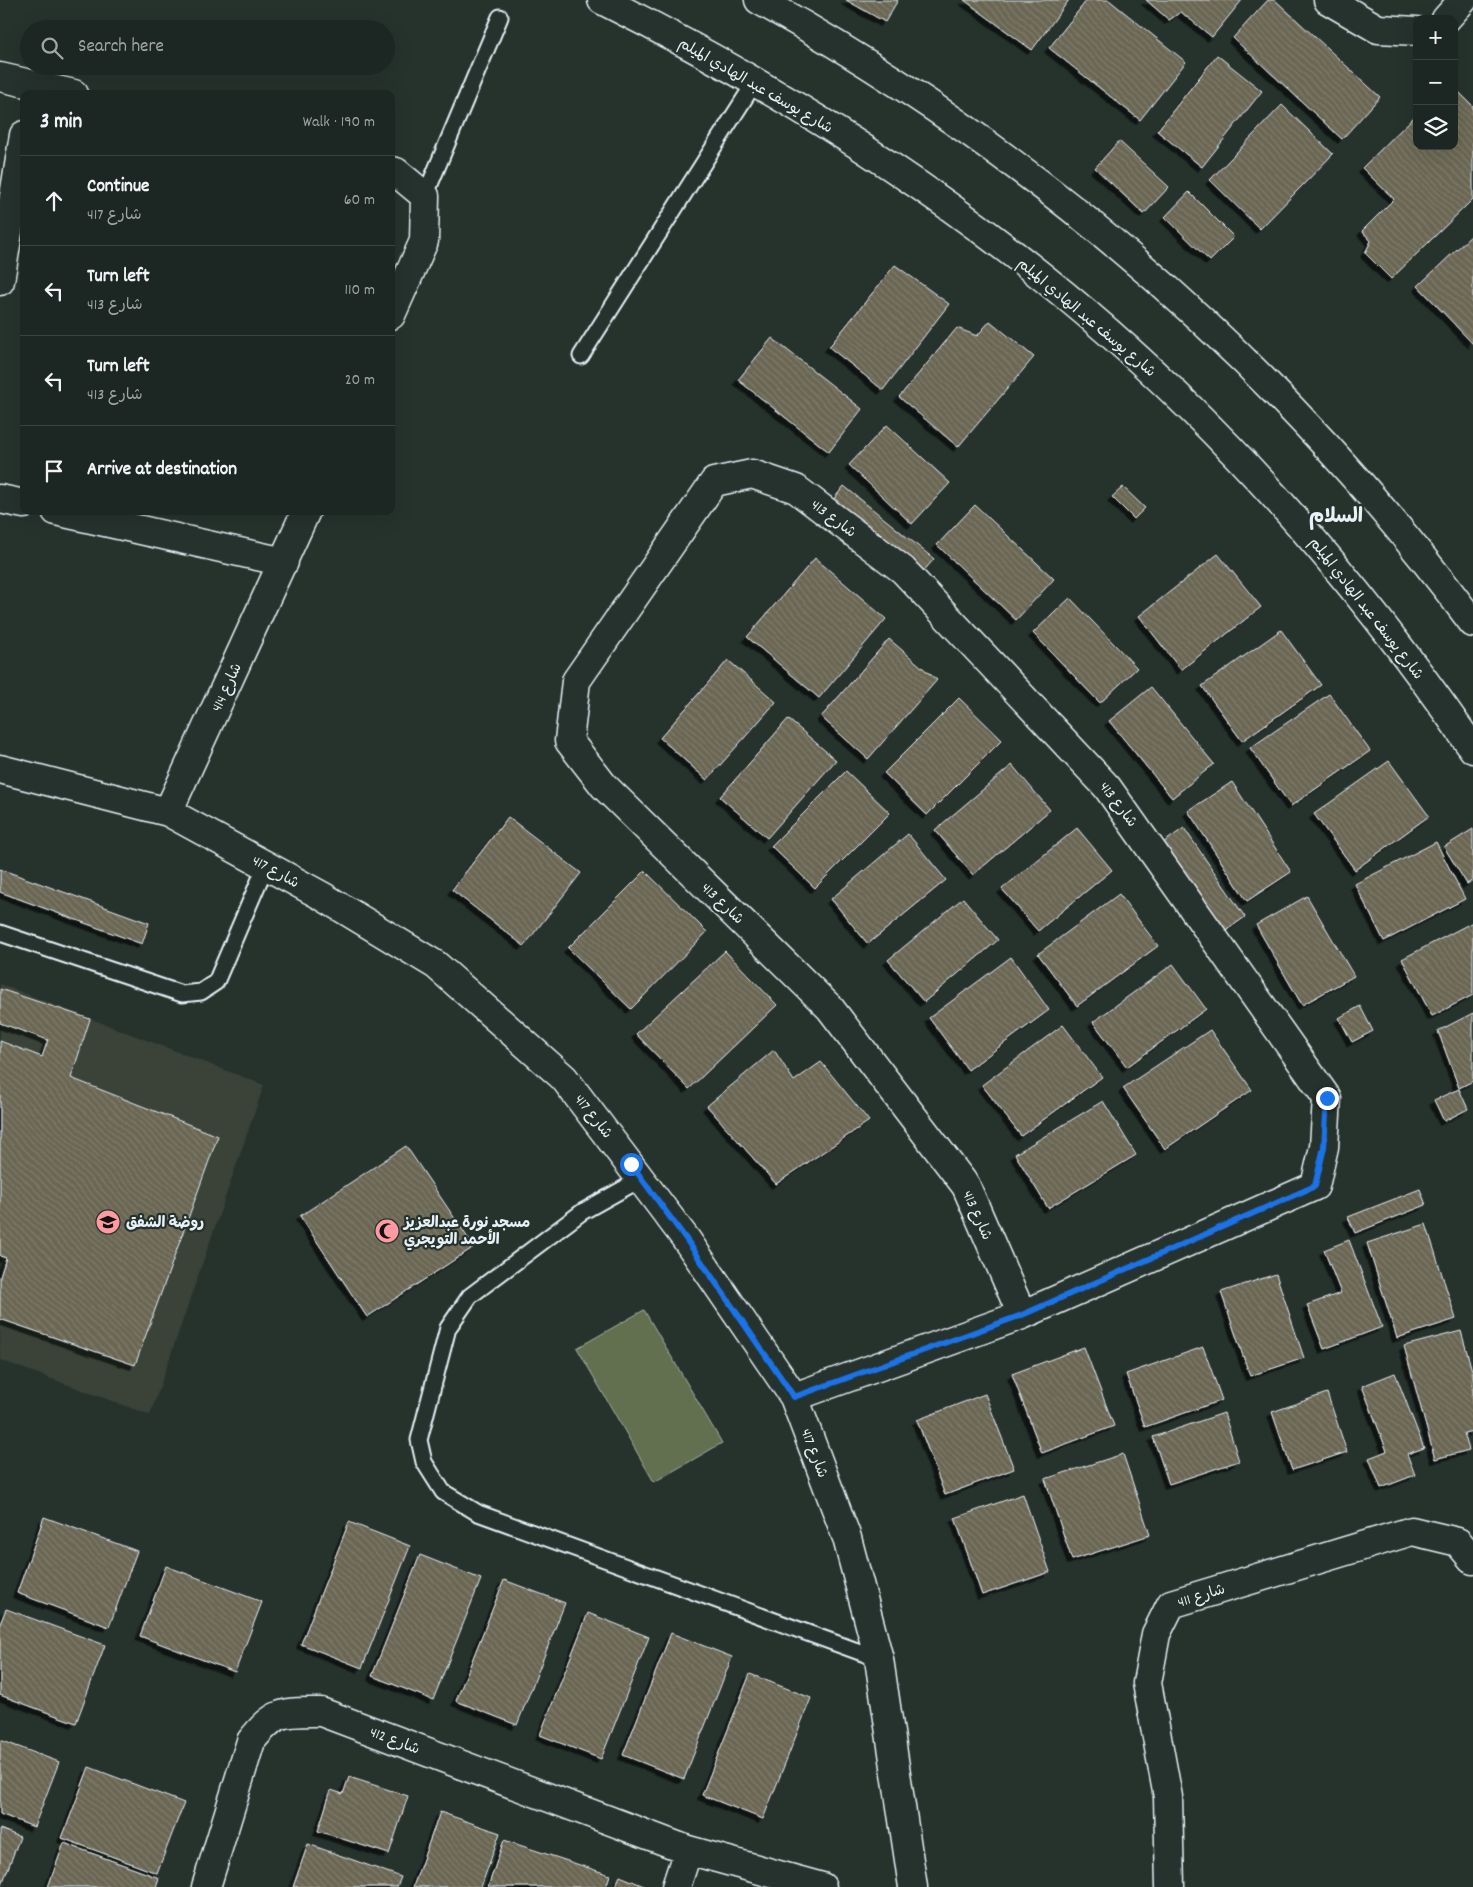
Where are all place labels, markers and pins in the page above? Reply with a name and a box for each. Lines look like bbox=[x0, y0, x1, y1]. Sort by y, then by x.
school or university icon: روضة الشفق bbox=[95, 1209, 121, 1235]
place label: روضة الشفق bbox=[126, 1213, 204, 1235]
place label: مسجد نورة عبدالعزيز الأحمد التويجري bbox=[402, 1213, 530, 1252]
mosque icon: مسجد نورة عبدالعزيز الأحمد التويجري bbox=[374, 1218, 400, 1244]

